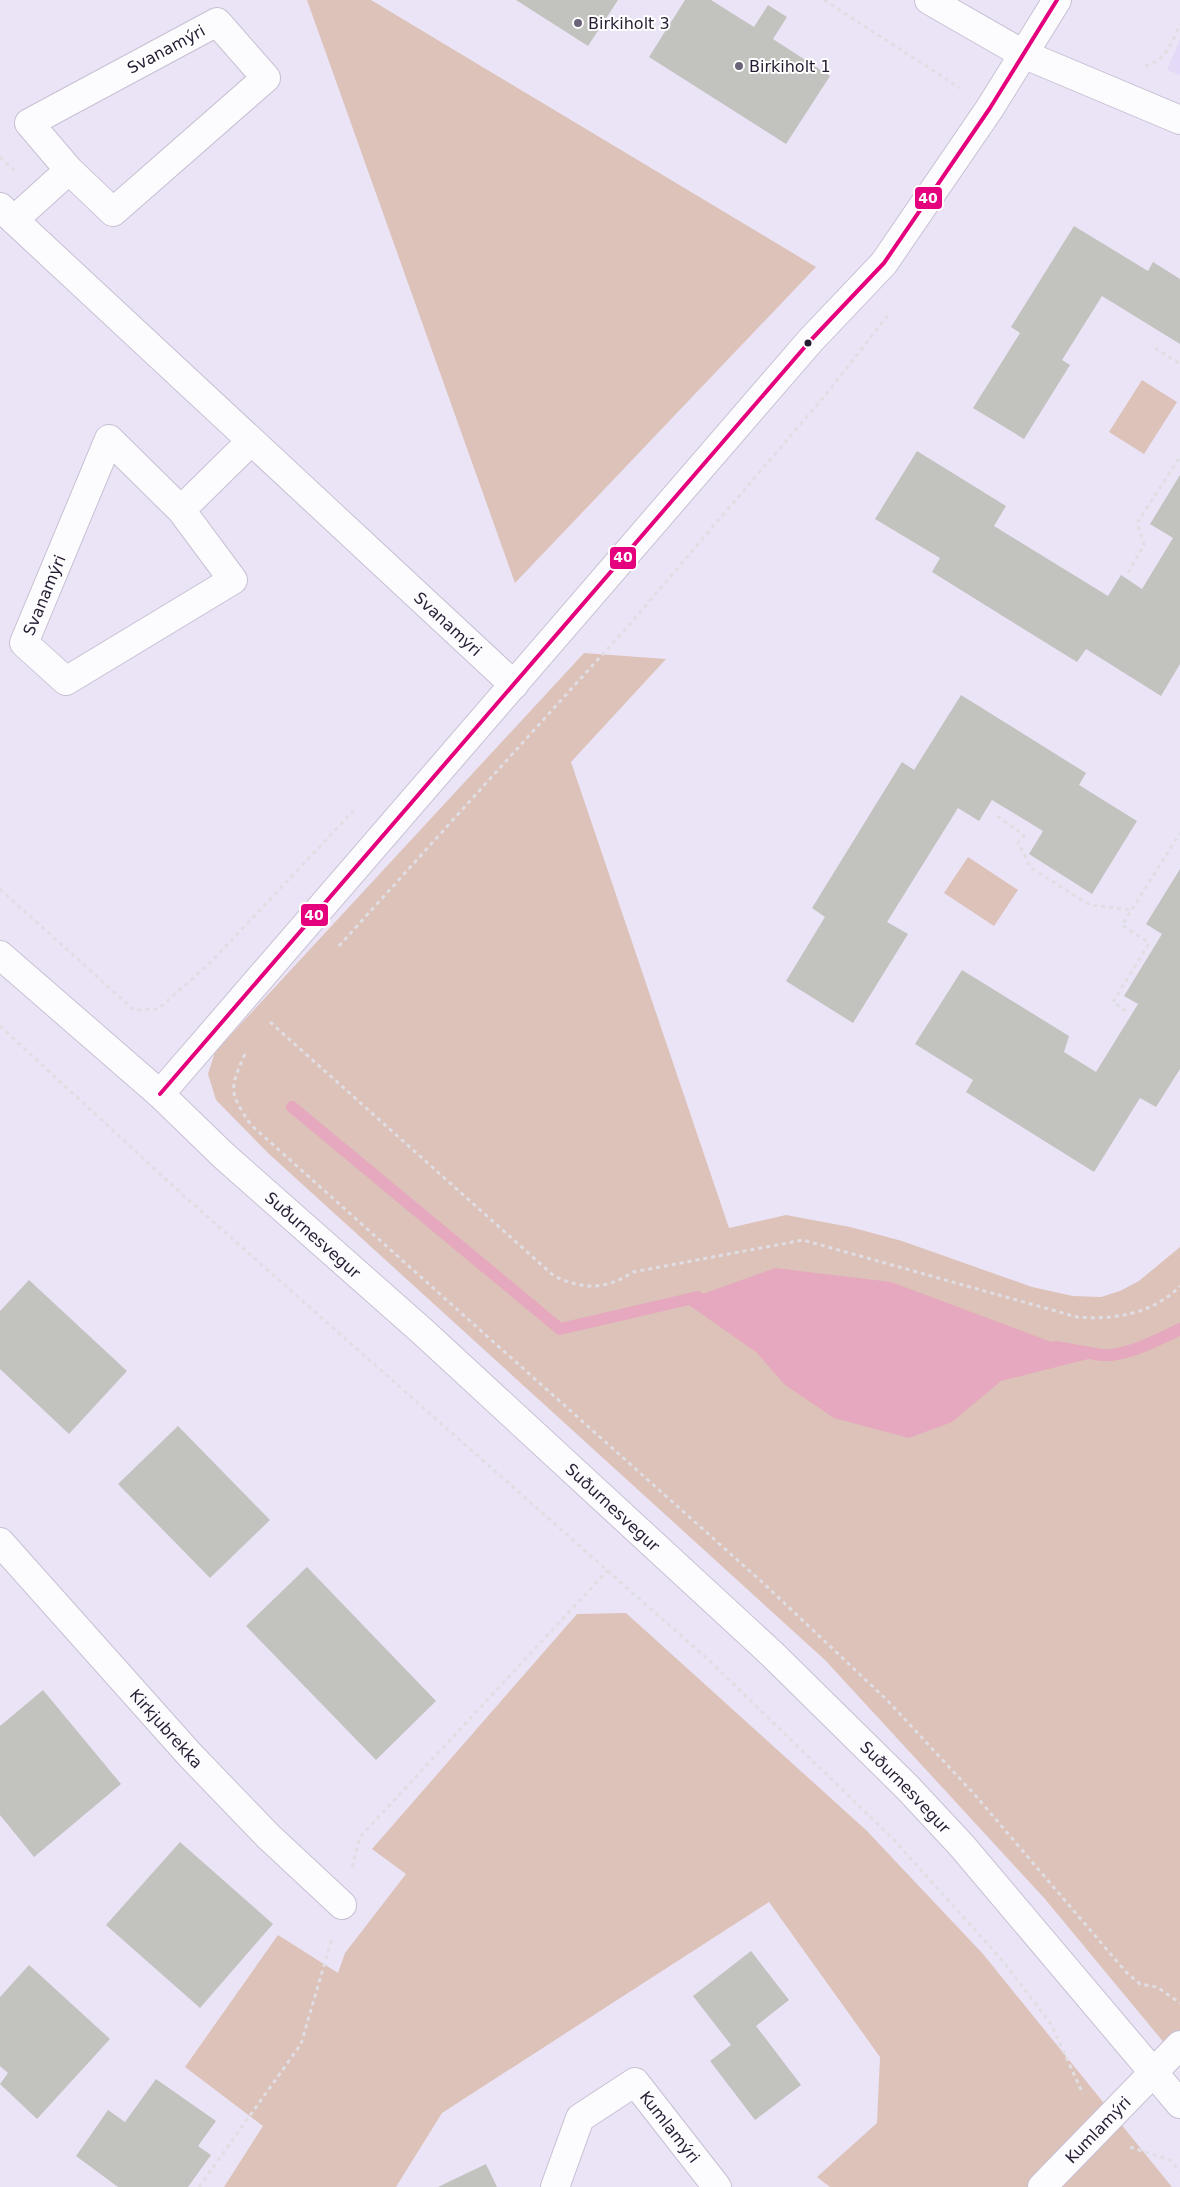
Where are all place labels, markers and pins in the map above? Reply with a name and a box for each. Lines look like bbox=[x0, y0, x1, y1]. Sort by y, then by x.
place label: Birkiholt 3 bbox=[588, 14, 670, 33]
marker: Birkiholt 3 bbox=[572, 17, 584, 29]
place label: Birkiholt 1 bbox=[749, 57, 831, 76]
marker: Birkiholt 1 bbox=[733, 60, 745, 72]
unlabelled marker bbox=[803, 338, 813, 348]

